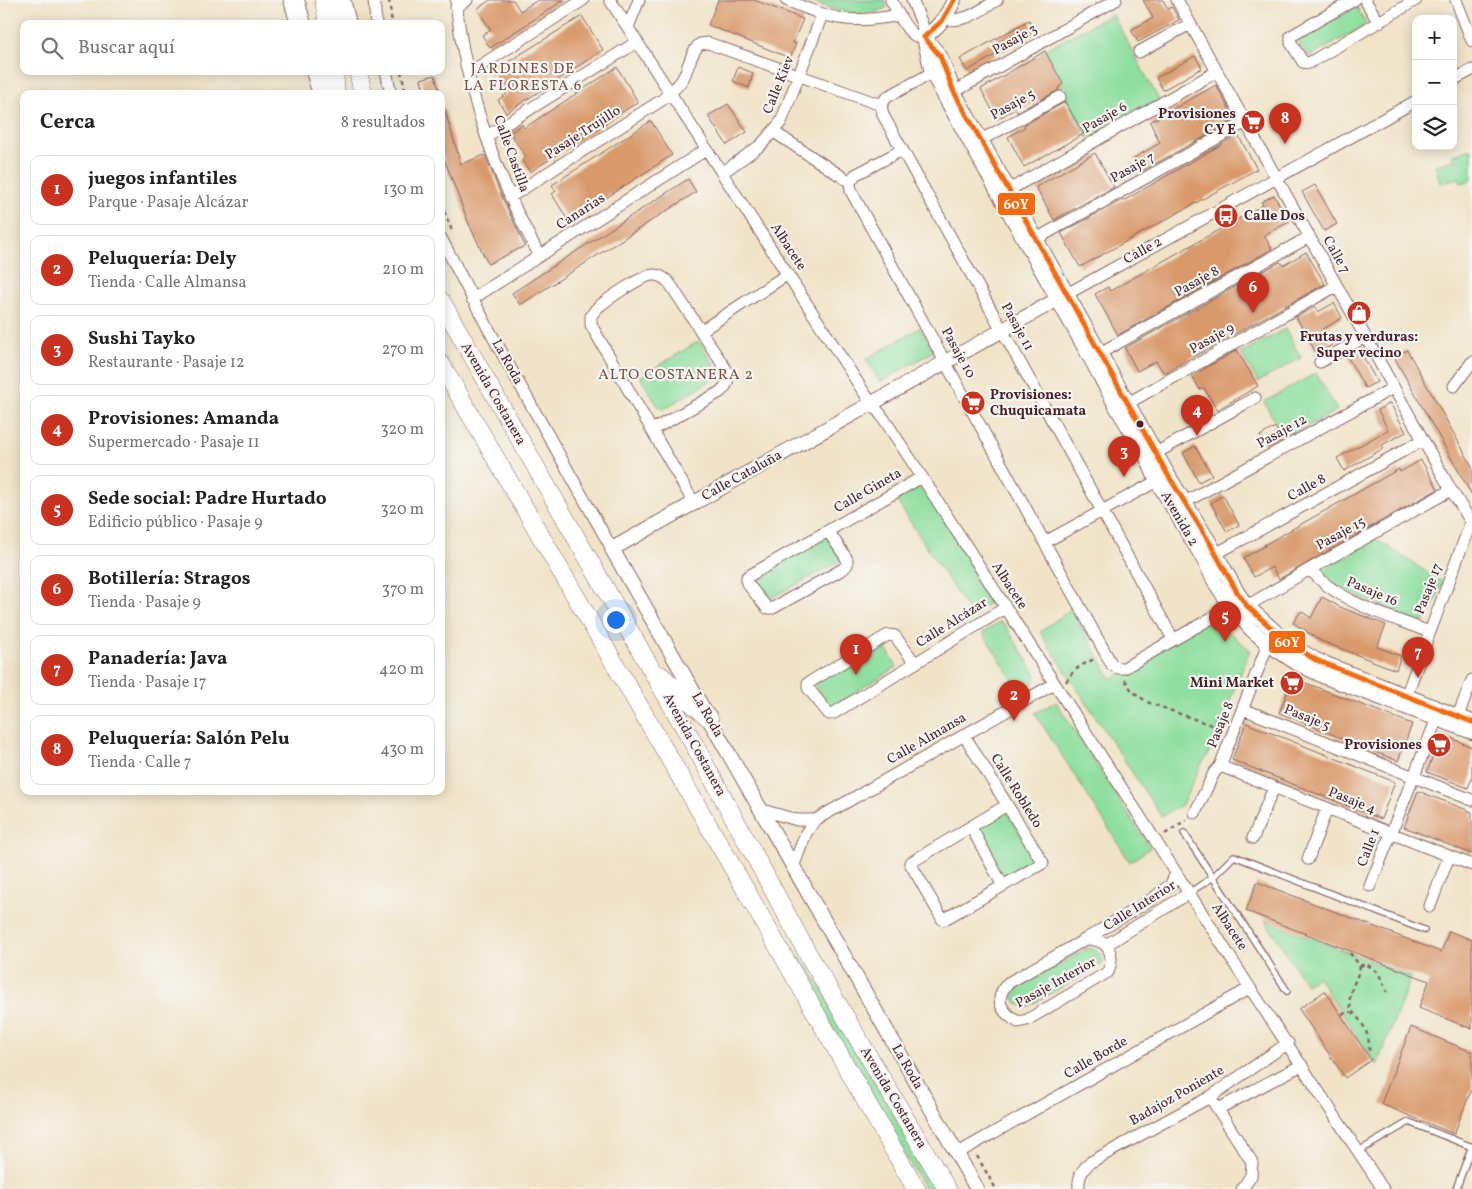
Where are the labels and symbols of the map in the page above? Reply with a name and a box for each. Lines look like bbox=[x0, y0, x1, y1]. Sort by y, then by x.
street label: Pasaje 3 bbox=[989, 20, 1041, 60]
street label: Calle Kiev bbox=[759, 52, 800, 117]
district label: JARDINES DE LA FLORESTA 6 bbox=[464, 59, 582, 97]
street label: Pasaje 5 bbox=[987, 85, 1039, 125]
street label: Pasaje 6 bbox=[1079, 98, 1131, 138]
street label: Pasaje Trujillo bbox=[542, 101, 624, 165]
pin: 8 bbox=[1269, 103, 1301, 144]
place label: Provisiones C Y E bbox=[1158, 105, 1236, 140]
supermarket icon: Provisiones C Y E bbox=[1240, 109, 1266, 135]
street label: Calle Castilla bbox=[488, 113, 534, 195]
street label: Pasaje 7 bbox=[1107, 148, 1159, 188]
street label: Canarias bbox=[553, 189, 609, 235]
line badge: 60Y bbox=[997, 192, 1036, 216]
text: 60Y bbox=[1003, 196, 1029, 215]
bus stop icon: Calle Dos bbox=[1213, 203, 1239, 229]
place label: Calle Dos bbox=[1244, 207, 1305, 226]
street label: Albacete bbox=[766, 220, 811, 275]
street label: Calle 2 bbox=[1120, 233, 1166, 269]
street label: Calle 7 bbox=[1318, 233, 1354, 278]
street label: Pasaje 8 bbox=[1171, 262, 1223, 302]
pin: 6 bbox=[1237, 272, 1269, 313]
street label: Pasaje 11 bbox=[996, 300, 1038, 354]
shop icon: Frutas y verduras: Super vecino bbox=[1346, 300, 1372, 326]
street label: Pasaje 9 bbox=[1186, 319, 1238, 359]
street label: Pasaje 10 bbox=[936, 324, 980, 382]
place label: Frutas y verduras: Super vecino bbox=[1300, 328, 1418, 363]
street label: La Roda bbox=[487, 336, 527, 388]
street label: Avenida Costanera bbox=[456, 339, 530, 449]
district label: ALTO COSTANERA 2 bbox=[598, 365, 754, 386]
place label: Provisiones: Chuquicamata bbox=[990, 386, 1087, 421]
supermarket icon: Provisiones: Chuquicamata bbox=[960, 390, 986, 416]
pin: 4 bbox=[1181, 395, 1213, 436]
street label: Pasaje 12 bbox=[1254, 410, 1310, 454]
unlabelled marker bbox=[1135, 419, 1145, 429]
pin: 3 bbox=[1108, 436, 1140, 477]
street label: Calle Cataluña bbox=[698, 446, 786, 506]
street label: Calle Gineta bbox=[831, 464, 905, 518]
street label: Calle 8 bbox=[1284, 470, 1330, 506]
street label: Avenida 2 bbox=[1156, 488, 1202, 550]
street label: Pasaje 15 bbox=[1313, 513, 1369, 555]
street label: Albacete bbox=[987, 559, 1032, 614]
street label: Pasaje 17 bbox=[1411, 560, 1448, 617]
street label: Pasaje 16 bbox=[1343, 573, 1401, 611]
street label: Calle Alcázar bbox=[913, 593, 992, 653]
pin: 5 bbox=[1209, 601, 1241, 642]
your location bbox=[603, 607, 629, 633]
line badge: 60Y bbox=[1268, 630, 1306, 654]
pin: 1 bbox=[840, 634, 872, 675]
text: 60Y bbox=[1274, 634, 1300, 653]
pin: 7 bbox=[1402, 637, 1434, 678]
supermarket icon: Mini Market bbox=[1279, 670, 1305, 696]
place label: Mini Market bbox=[1190, 674, 1274, 693]
pin: 2 bbox=[998, 680, 1030, 721]
street label: La Roda bbox=[686, 689, 728, 741]
street label: Avenida Costanera bbox=[658, 690, 730, 800]
street label: Pasaje 8 bbox=[1203, 699, 1239, 751]
street label: Pasaje 5 bbox=[1281, 700, 1333, 736]
street label: Calle Almansa bbox=[884, 709, 970, 769]
supermarket icon: Provisiones bbox=[1426, 732, 1452, 758]
place label: Provisiones bbox=[1344, 736, 1422, 755]
street label: Calle Robledo bbox=[986, 750, 1046, 832]
street label: Pasaje 4 bbox=[1325, 783, 1379, 819]
street label: Calle 1 bbox=[1353, 826, 1385, 870]
street label: Calle Interior bbox=[1100, 876, 1180, 936]
street label: Albacete bbox=[1207, 900, 1252, 955]
street label: Pasaje Interior bbox=[1012, 953, 1100, 1013]
street label: Calle Borde bbox=[1061, 1032, 1132, 1084]
street label: La Roda bbox=[886, 1041, 928, 1093]
street label: Avenida Costanera bbox=[855, 1044, 931, 1152]
street label: Badajoz Poniente bbox=[1126, 1061, 1228, 1131]

